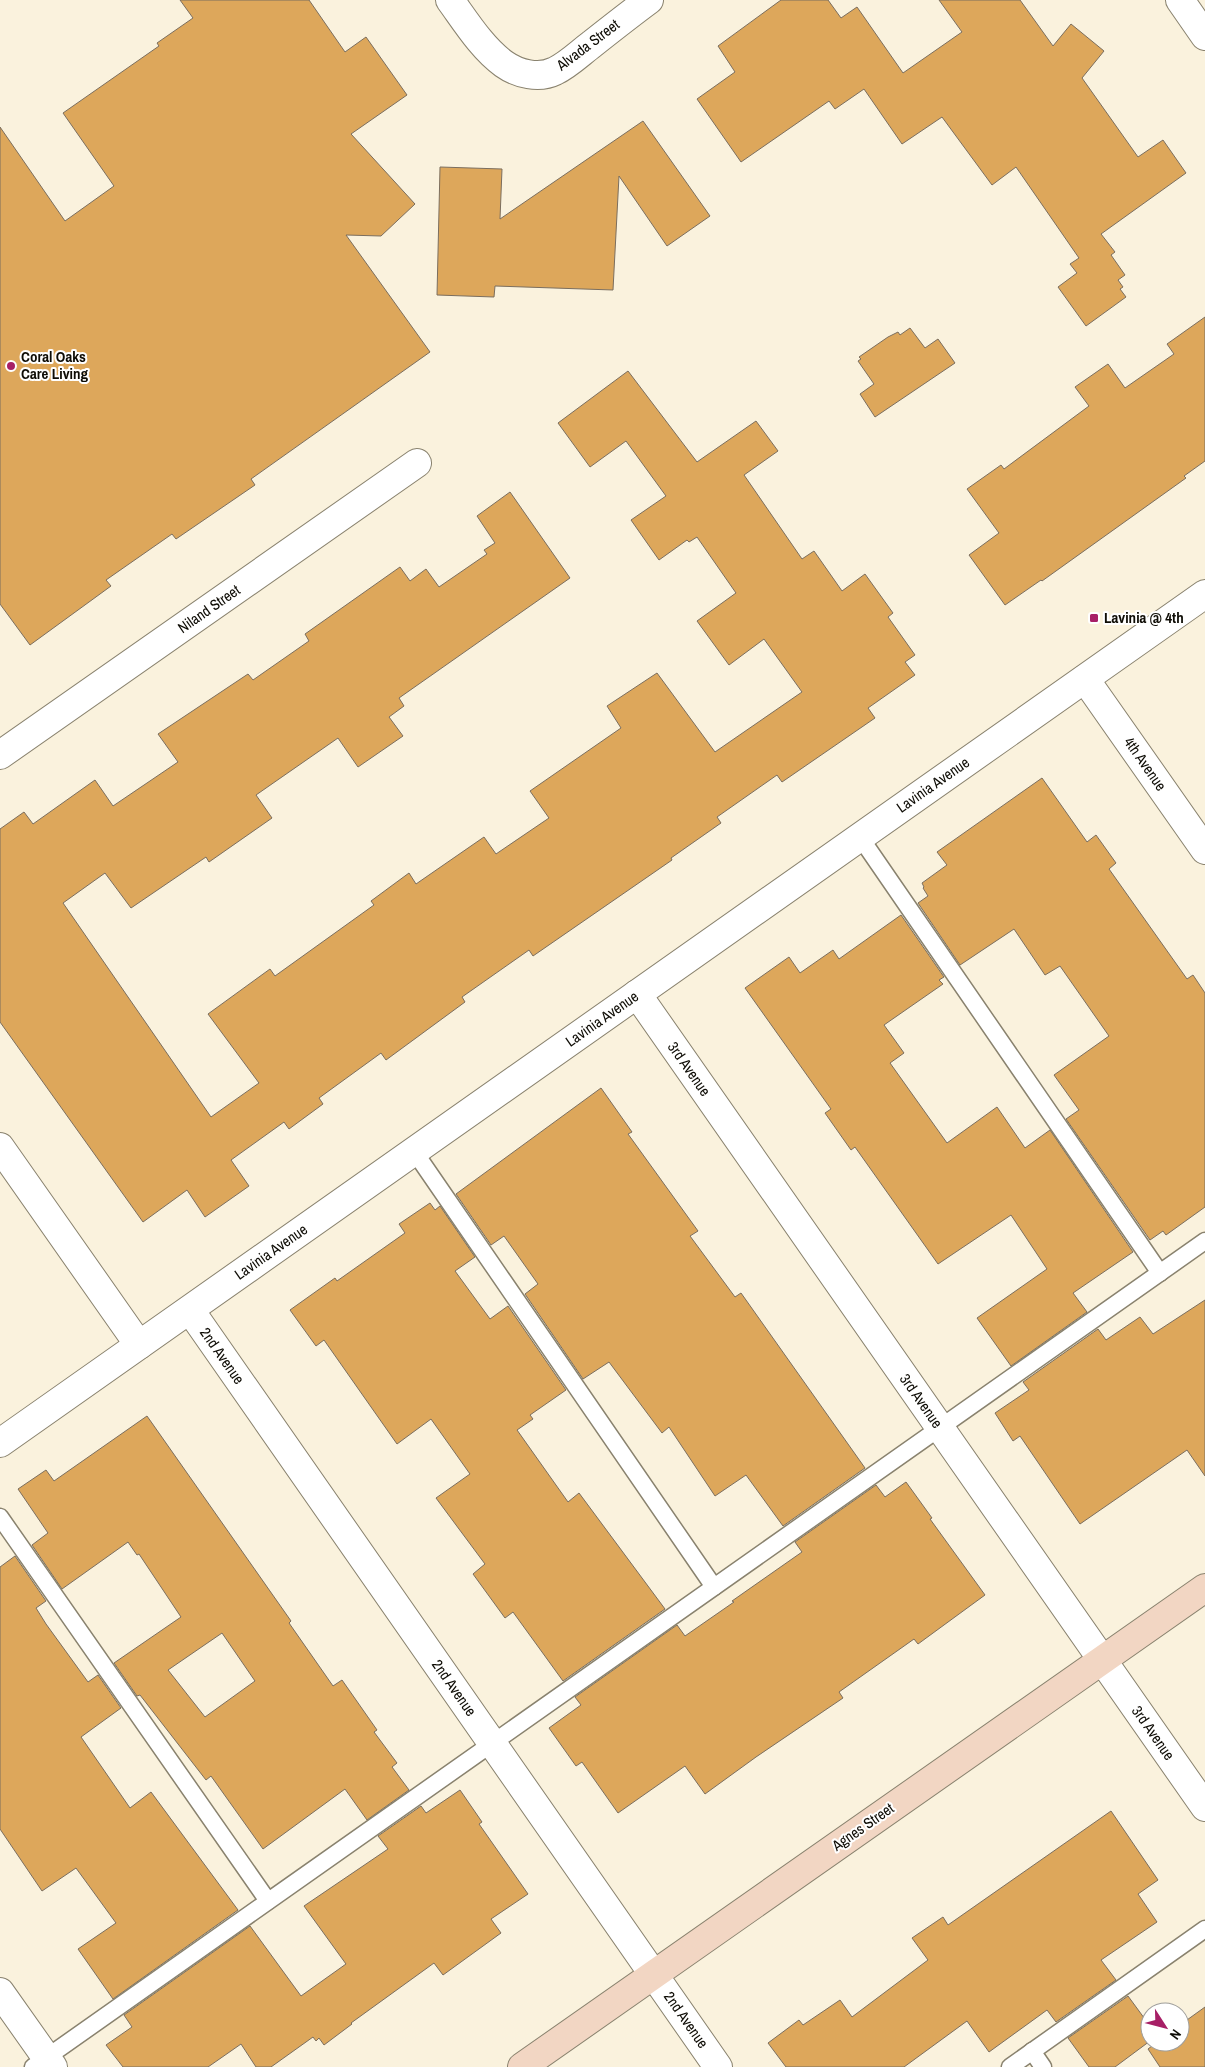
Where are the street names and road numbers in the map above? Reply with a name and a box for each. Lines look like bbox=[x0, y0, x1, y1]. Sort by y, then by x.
street label: Alvada Street bbox=[551, 14, 624, 76]
street label: Niland Street bbox=[173, 579, 245, 638]
street label: 4th Avenue bbox=[1119, 733, 1172, 795]
street label: Lavinia Avenue bbox=[892, 752, 974, 817]
street label: Lavinia Avenue bbox=[561, 986, 643, 1051]
street label: 3rd Avenue bbox=[663, 1037, 716, 1100]
street label: Lavinia Avenue bbox=[230, 1219, 312, 1284]
street label: 2nd Avenue bbox=[195, 1323, 250, 1388]
street label: 3rd Avenue bbox=[895, 1369, 948, 1432]
street label: 2nd Avenue bbox=[427, 1655, 482, 1720]
street label: 3rd Avenue bbox=[1127, 1701, 1180, 1764]
street label: Agnes Street bbox=[827, 1797, 898, 1856]
street label: 2nd Avenue bbox=[659, 1987, 714, 2052]

